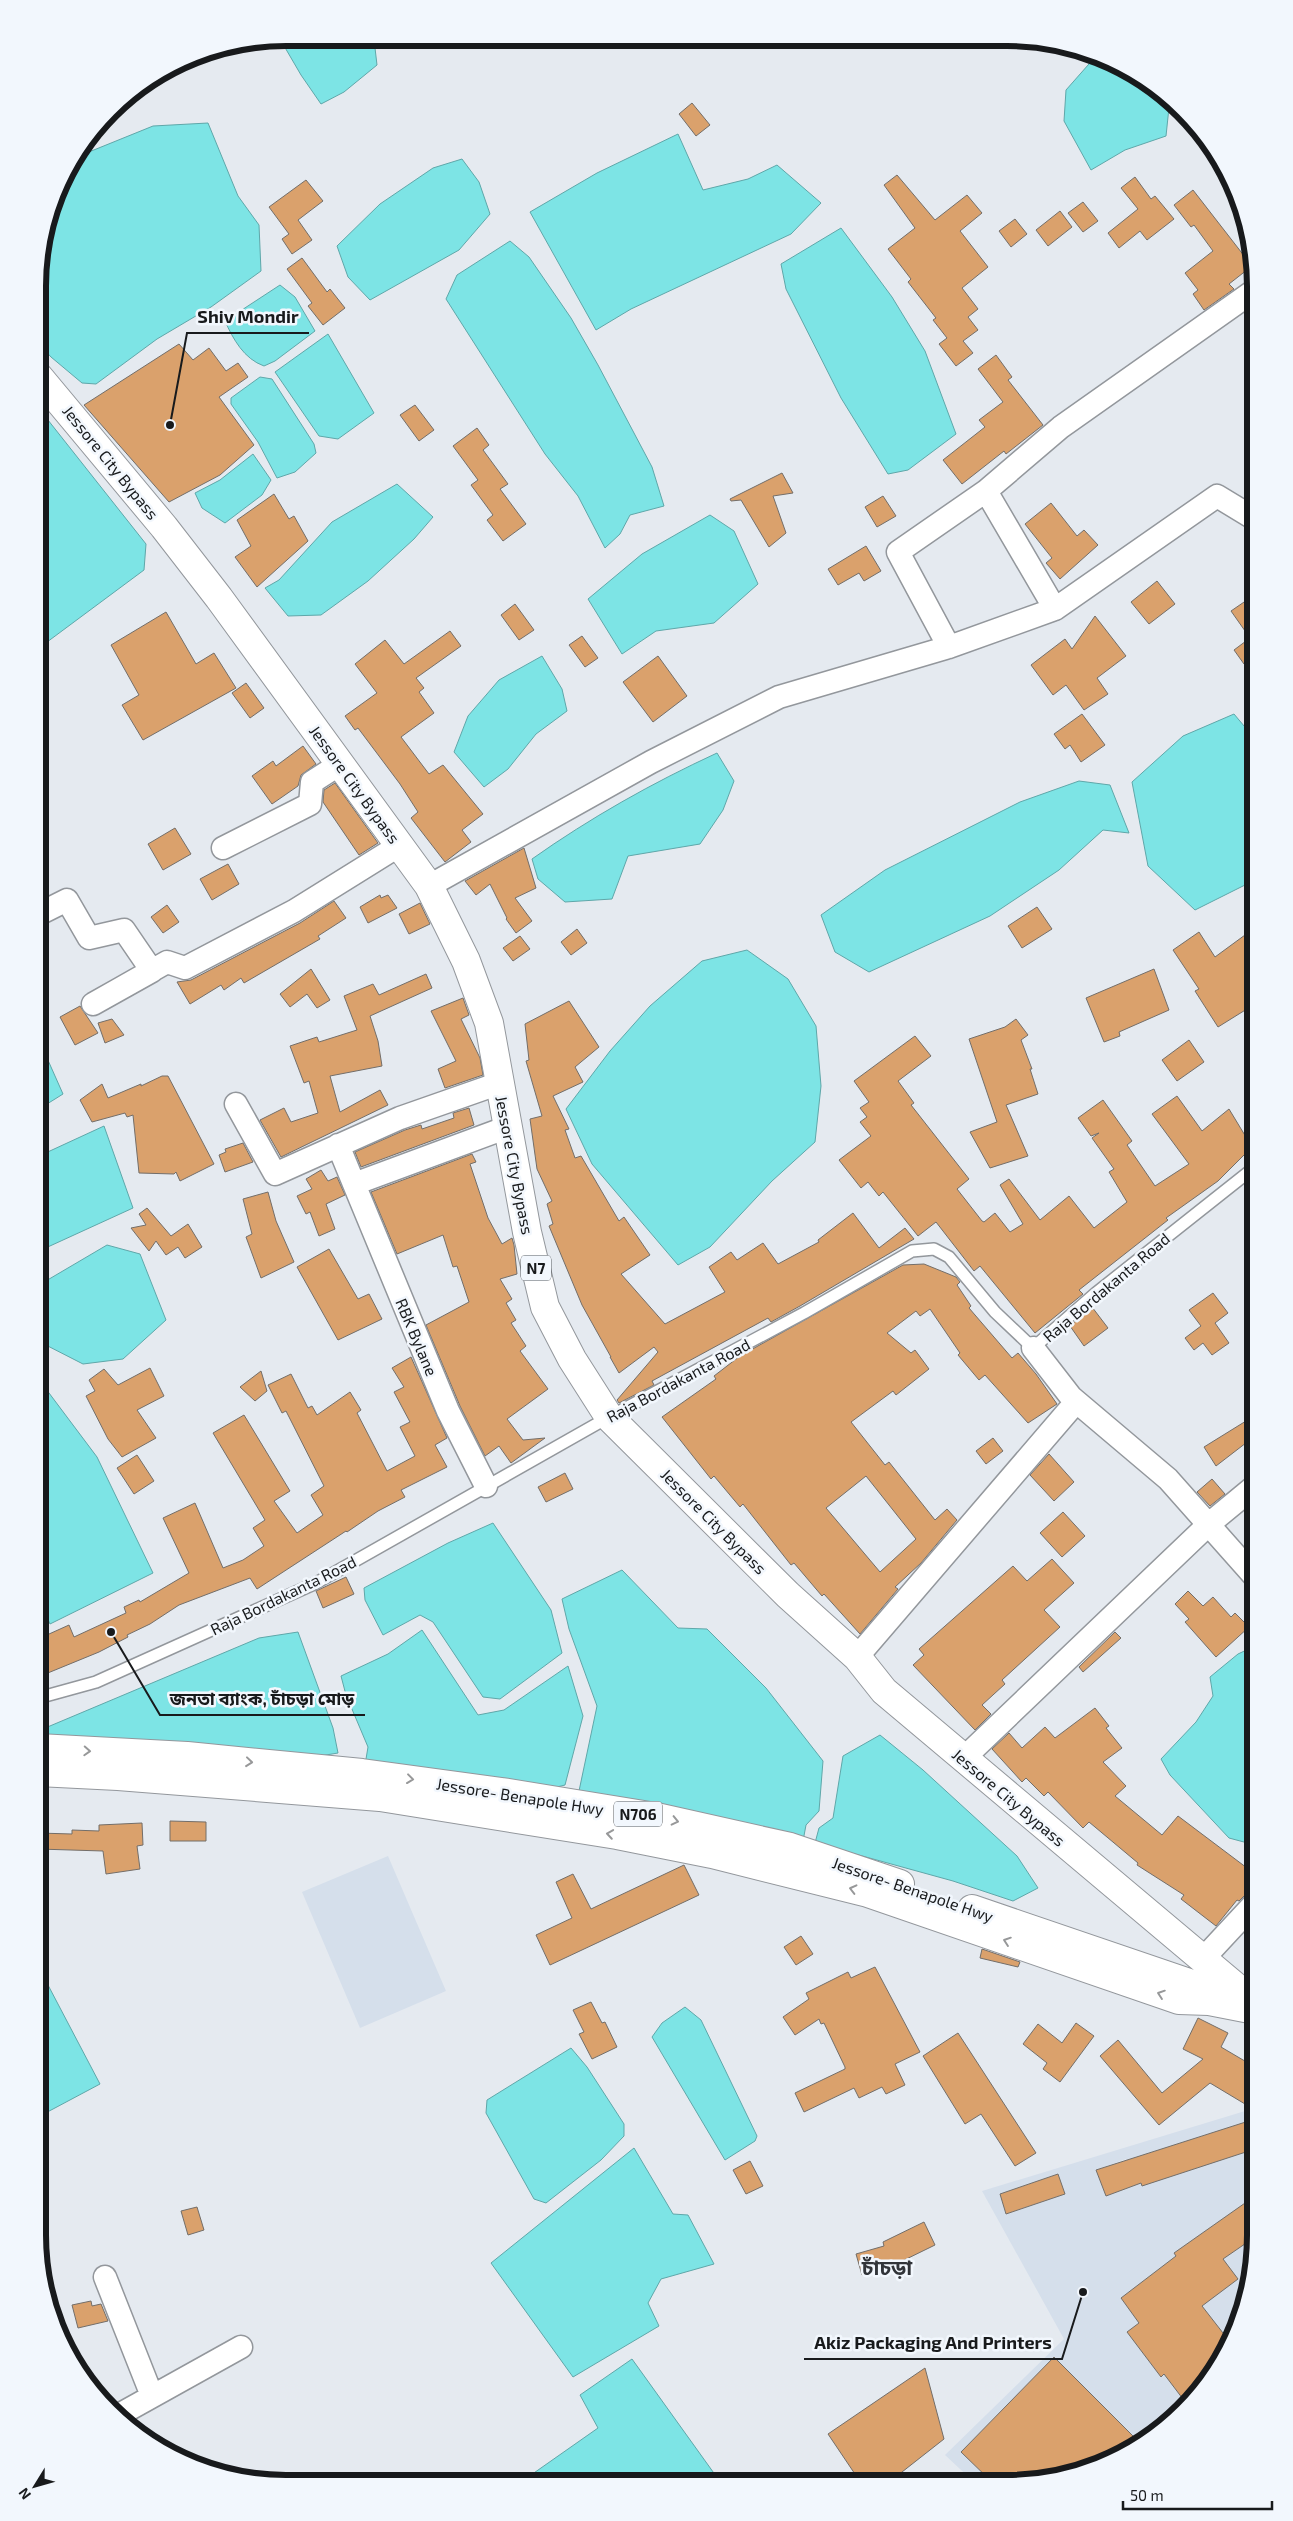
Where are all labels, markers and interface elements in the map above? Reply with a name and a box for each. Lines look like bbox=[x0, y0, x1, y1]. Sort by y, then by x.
callout: Shiv Mondir bbox=[187, 300, 309, 333]
text: Shiv Mondir bbox=[197, 305, 299, 327]
street label: Jessore City Bypass bbox=[59, 401, 163, 523]
street label: Jessore City Bypass bbox=[306, 721, 404, 847]
street label: Jessore City Bypass bbox=[492, 1094, 538, 1236]
street label: Raja Bordakanta Road bbox=[1039, 1228, 1174, 1346]
road number: N7 bbox=[521, 1256, 551, 1280]
street label: RBK Bylane bbox=[392, 1295, 442, 1379]
street label: Raja Bordakanta Road bbox=[603, 1334, 753, 1427]
street label: Jessore City Bypass bbox=[657, 1464, 771, 1578]
street label: Raja Bordakanta Road bbox=[207, 1551, 359, 1639]
callout: জনতা ব্যাংক, চাঁচড়া মোড় bbox=[160, 1682, 365, 1715]
text: জনতা ব্যাংক, চাঁচড়া মোড় bbox=[169, 1687, 355, 1709]
street label: Jessore City Bypass bbox=[949, 1744, 1069, 1850]
one-way arrow bbox=[83, 1745, 91, 1756]
one-way arrow bbox=[245, 1756, 253, 1767]
street label: Jessore- Benapole Hwy bbox=[435, 1773, 606, 1819]
one-way arrow bbox=[406, 1774, 415, 1784]
road number: N706 bbox=[614, 1802, 662, 1826]
one-way arrow bbox=[670, 1815, 679, 1826]
one-way arrow bbox=[605, 1829, 614, 1839]
street label: Jessore- Benapole Hwy bbox=[830, 1852, 997, 1926]
one-way arrow bbox=[850, 1885, 858, 1895]
one-way arrow bbox=[1004, 1937, 1012, 1947]
one-way arrow bbox=[1157, 1990, 1166, 2000]
district label: চাঁচড়া bbox=[861, 2254, 913, 2280]
callout: Akiz Packaging And Printers bbox=[804, 2326, 1062, 2359]
text: Akiz Packaging And Printers bbox=[814, 2331, 1052, 2353]
north arrow bbox=[10, 2461, 60, 2511]
scale bar bbox=[1123, 2478, 1272, 2510]
text: N bbox=[14, 2485, 34, 2503]
text: 50 m bbox=[1130, 2486, 1164, 2504]

